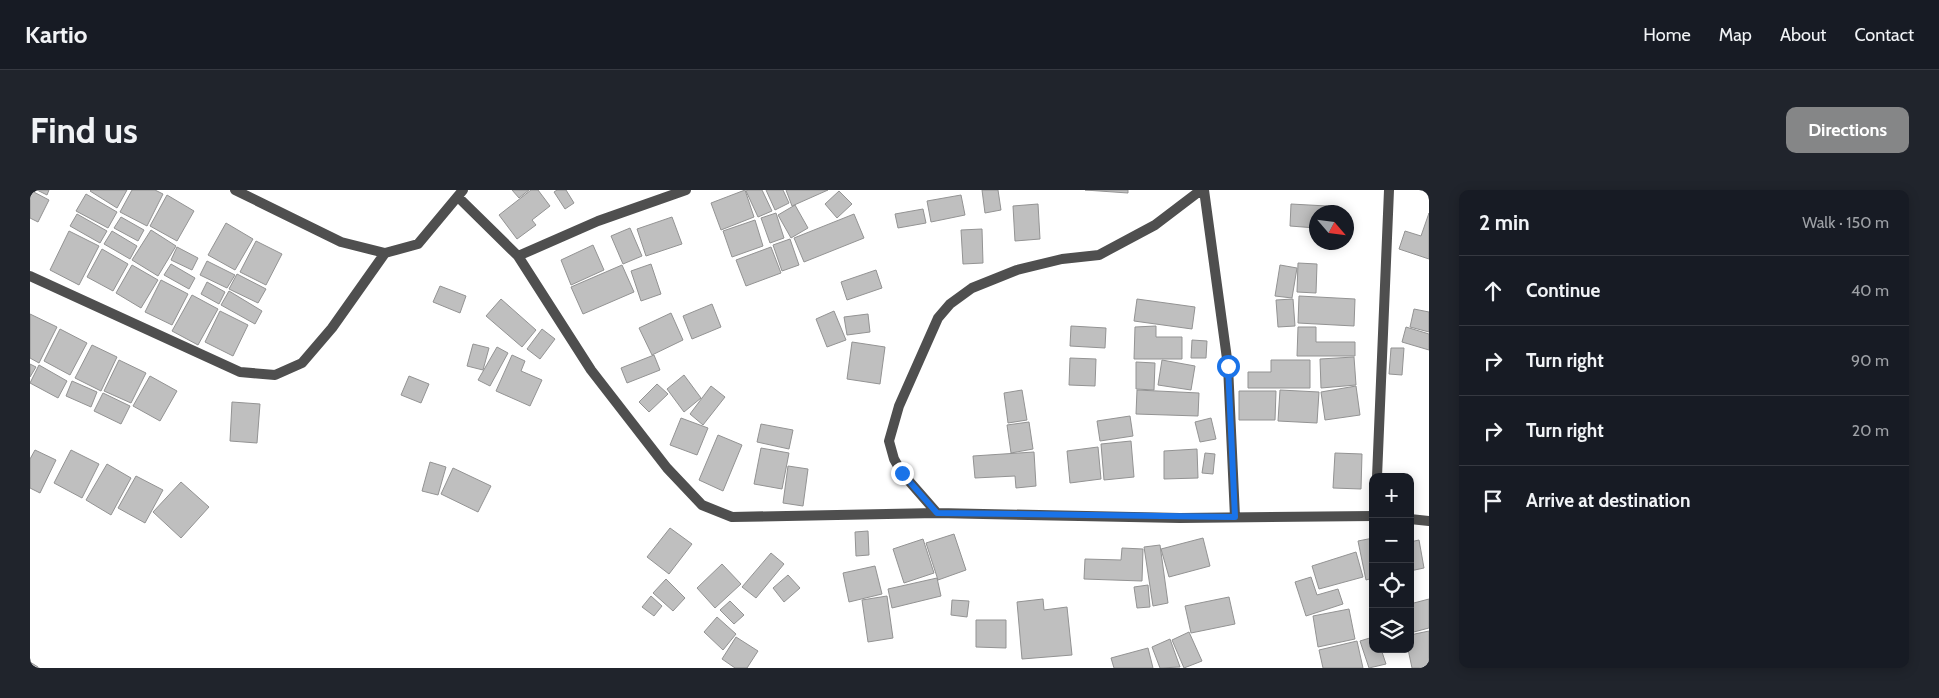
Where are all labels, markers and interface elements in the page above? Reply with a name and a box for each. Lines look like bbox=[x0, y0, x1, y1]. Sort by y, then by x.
text: Kartio bbox=[25, 20, 88, 49]
text: Home bbox=[1643, 24, 1691, 46]
text: Map bbox=[1719, 24, 1752, 46]
text: About bbox=[1780, 24, 1826, 46]
text: Contact bbox=[1854, 24, 1914, 46]
button: Directions bbox=[1786, 107, 1909, 153]
text: Find us bbox=[30, 109, 138, 152]
north arrow bbox=[1309, 205, 1354, 250]
text: 2 min bbox=[1479, 210, 1530, 235]
text: Walk · 150 m bbox=[1802, 213, 1889, 232]
icon: ahead bbox=[1479, 277, 1507, 305]
text: Continue bbox=[1526, 279, 1600, 302]
text: 40 m bbox=[1851, 281, 1889, 300]
icon: right bbox=[1479, 347, 1507, 375]
text: Turn right bbox=[1526, 349, 1604, 372]
text: 90 m bbox=[1851, 351, 1889, 370]
route start bbox=[1217, 355, 1240, 378]
icon: right bbox=[1479, 417, 1507, 445]
text: Turn right bbox=[1526, 419, 1604, 442]
text: 20 m bbox=[1852, 421, 1889, 440]
route end bbox=[891, 462, 914, 485]
map controls bbox=[1369, 473, 1414, 653]
button: + bbox=[1369, 473, 1414, 518]
icon: arrive bbox=[1479, 487, 1507, 515]
text: Arrive at destination bbox=[1526, 489, 1690, 512]
button: − bbox=[1369, 518, 1414, 563]
button: locate bbox=[1369, 563, 1414, 608]
button: layers bbox=[1369, 608, 1414, 653]

